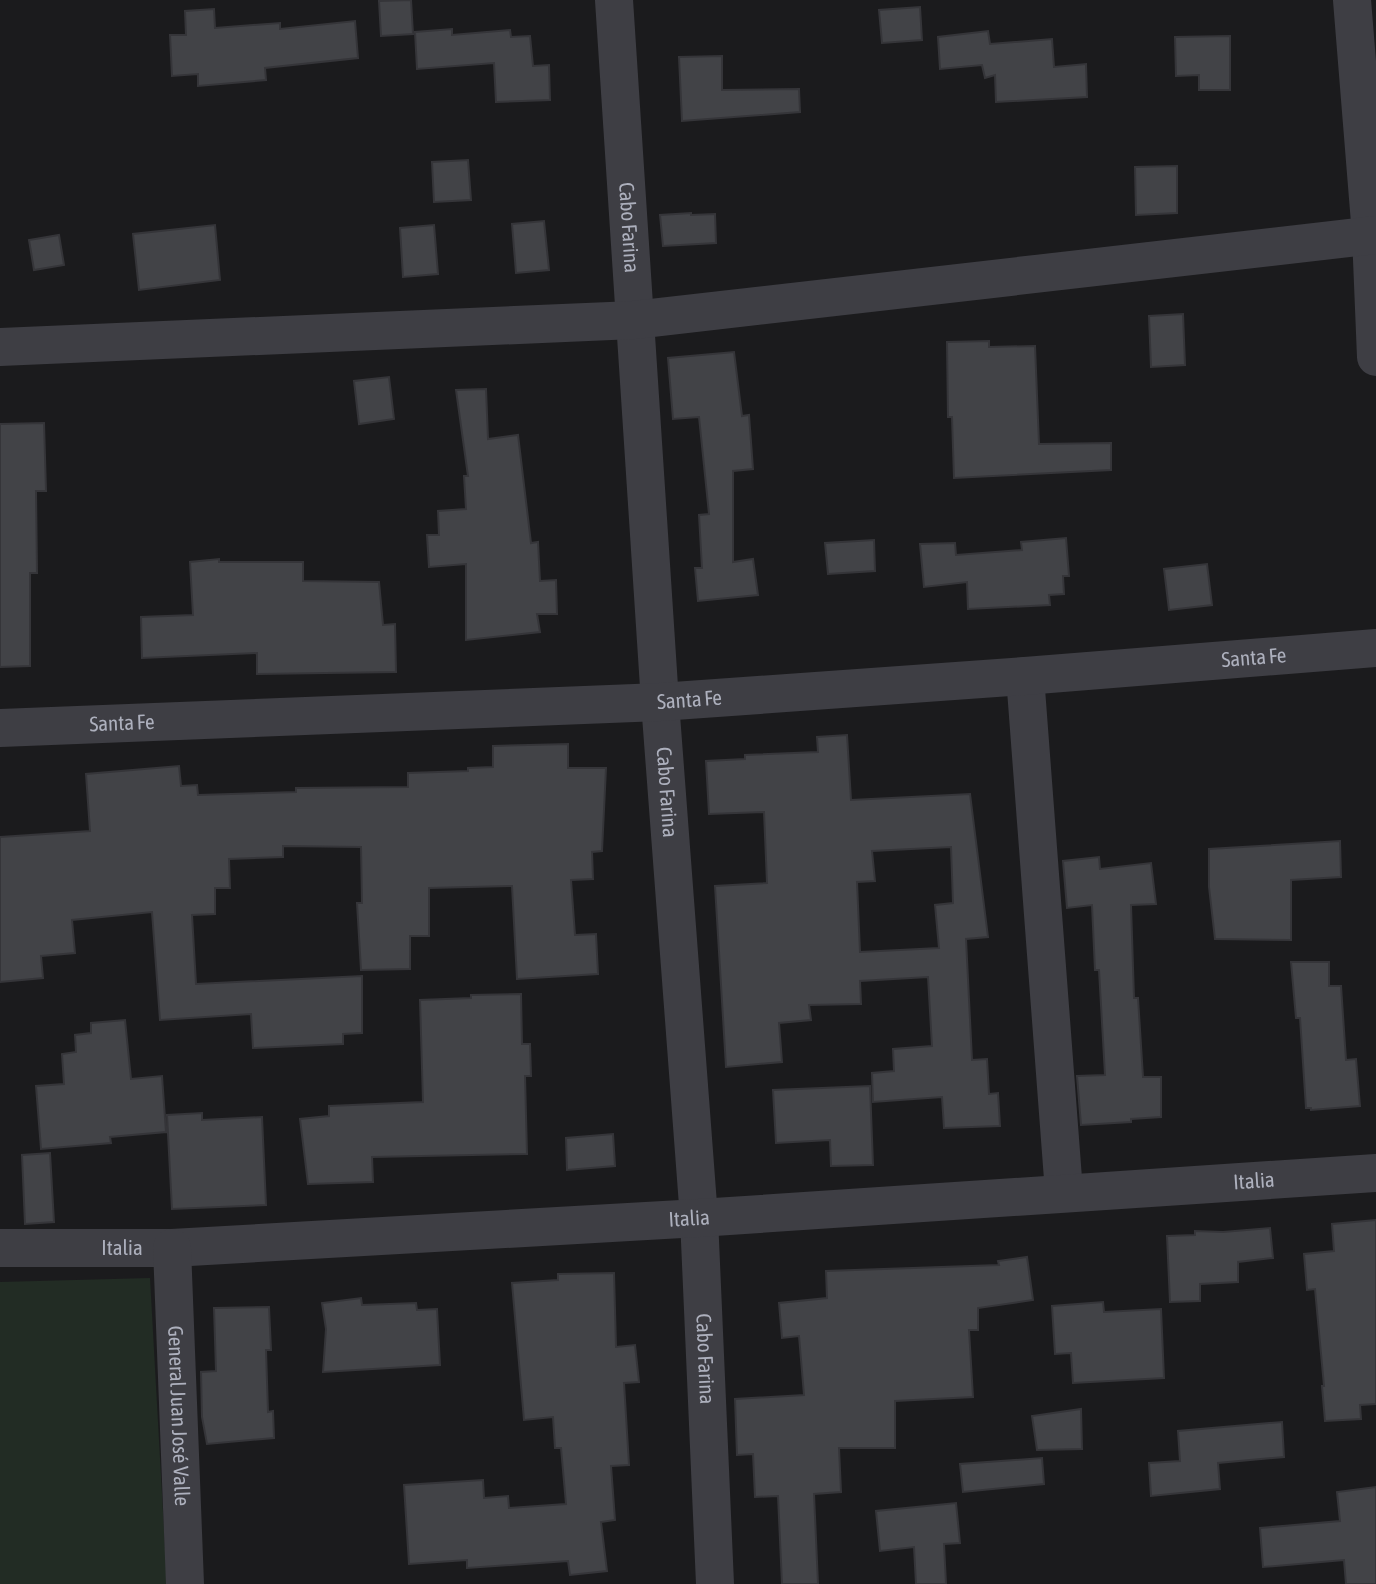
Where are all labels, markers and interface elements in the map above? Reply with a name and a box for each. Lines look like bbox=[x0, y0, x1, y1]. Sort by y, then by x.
street label: Cabo Farina bbox=[615, 181, 645, 274]
street label: Santa Fe bbox=[1220, 642, 1287, 671]
street label: Santa Fe bbox=[656, 685, 723, 713]
street label: Santa Fe bbox=[89, 709, 155, 735]
street label: Cabo Farina bbox=[652, 746, 683, 838]
street label: Italia bbox=[1232, 1167, 1275, 1193]
street label: Italia bbox=[668, 1204, 711, 1231]
street label: Italia bbox=[101, 1235, 143, 1259]
street label: Cabo Farina bbox=[692, 1313, 720, 1405]
street label: General Juan José Valle bbox=[164, 1325, 195, 1507]

